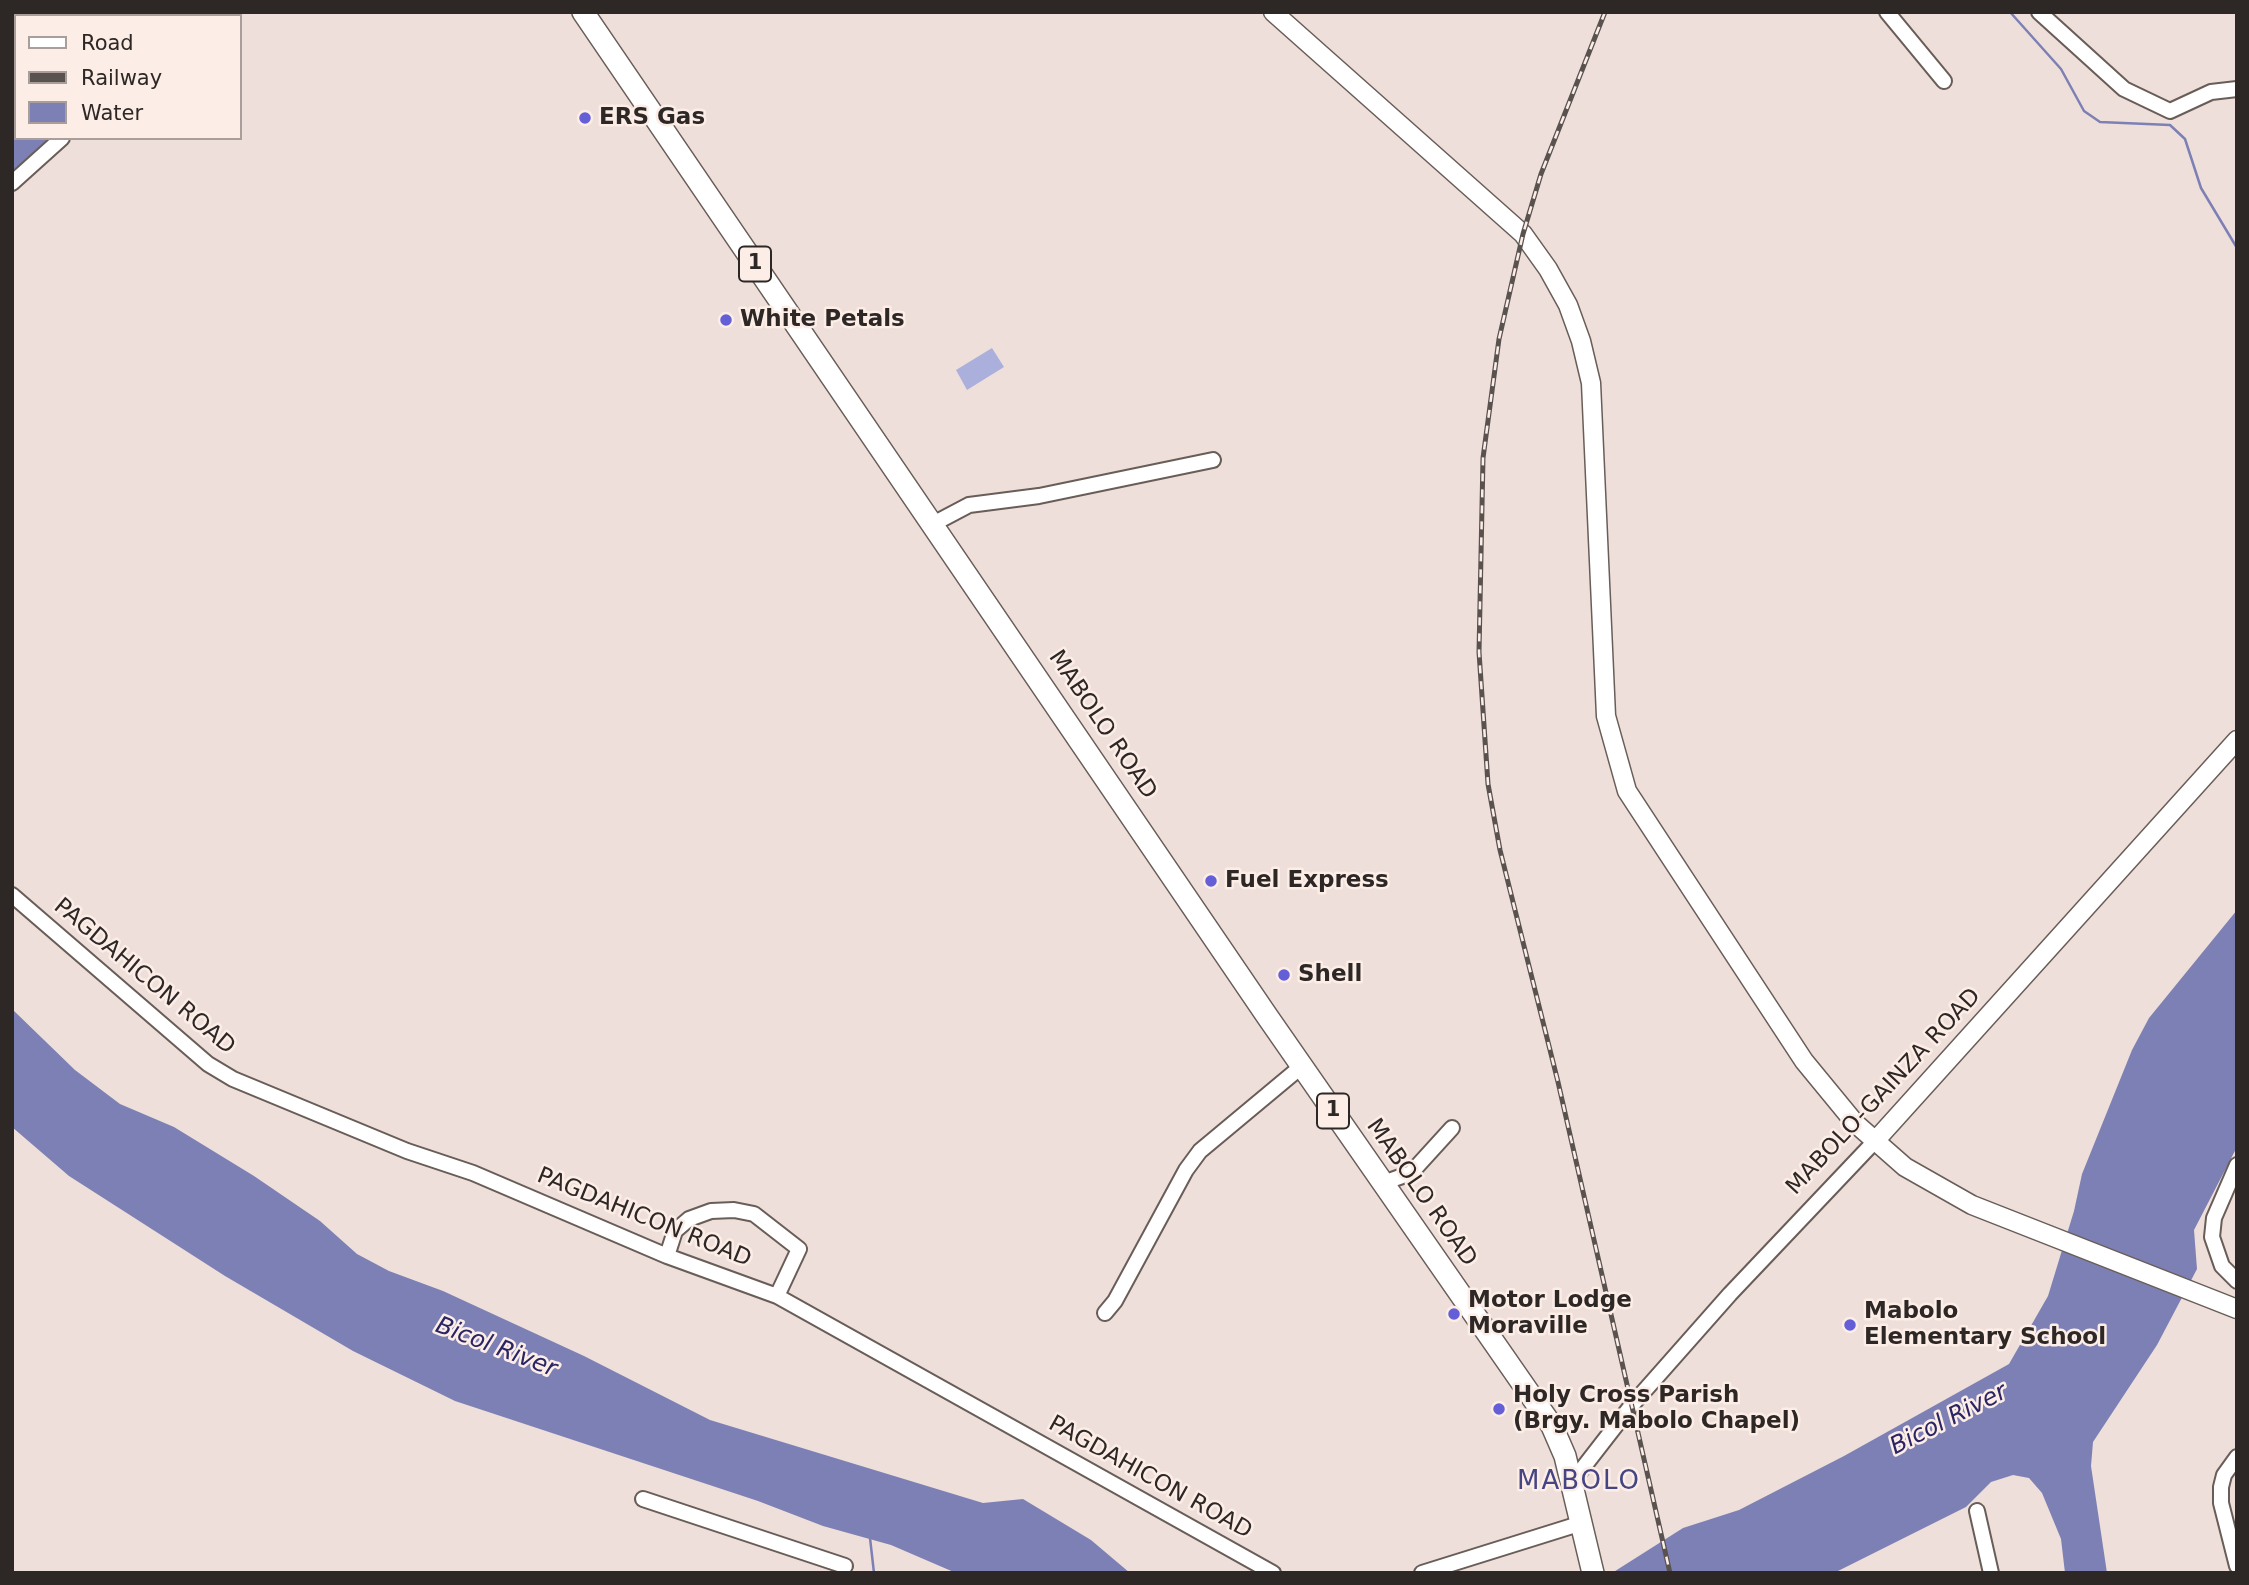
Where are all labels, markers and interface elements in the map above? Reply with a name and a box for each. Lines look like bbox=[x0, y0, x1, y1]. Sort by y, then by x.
legend bbox=[14, 14, 242, 140]
text: Road bbox=[81, 31, 134, 55]
text: Railway bbox=[81, 66, 162, 90]
text: Water bbox=[81, 101, 143, 125]
place label: ERS Gas bbox=[599, 104, 705, 132]
marker: ERS Gas bbox=[577, 110, 593, 126]
road number: 1 bbox=[739, 246, 771, 282]
place label: White Petals bbox=[740, 306, 905, 334]
marker: White Petals bbox=[718, 312, 734, 328]
street label: MABOLO ROAD bbox=[1042, 645, 1162, 805]
place label: Fuel Express bbox=[1225, 867, 1389, 895]
marker: Fuel Express bbox=[1203, 873, 1219, 889]
street label: PAGDAHICON ROAD bbox=[48, 893, 240, 1061]
place label: Shell bbox=[1298, 961, 1362, 989]
marker: Shell bbox=[1276, 967, 1292, 983]
street label: MABOLO-GAINZA ROAD bbox=[1781, 983, 1987, 1201]
road number: 1 bbox=[1317, 1094, 1349, 1128]
street label: MABOLO ROAD bbox=[1360, 1114, 1482, 1272]
street label: PAGDAHICON ROAD bbox=[533, 1162, 755, 1274]
place label: Motor Lodge Moraville bbox=[1468, 1287, 1632, 1341]
place label: Mabolo Elementary School bbox=[1864, 1298, 2106, 1352]
marker: Motor Lodge Moraville bbox=[1446, 1306, 1462, 1322]
water label: Bicol River bbox=[431, 1312, 561, 1384]
marker: Mabolo Elementary School bbox=[1842, 1317, 1858, 1333]
water label: Bicol River bbox=[1886, 1378, 2012, 1462]
place label: Holy Cross Parish (Brgy. Mabolo Chapel) bbox=[1513, 1382, 1800, 1436]
marker: Holy Cross Parish (Brgy. Mabolo Chapel) bbox=[1491, 1401, 1507, 1417]
street label: PAGDAHICON ROAD bbox=[1043, 1411, 1257, 1545]
district label: MABOLO bbox=[1518, 1466, 1640, 1498]

